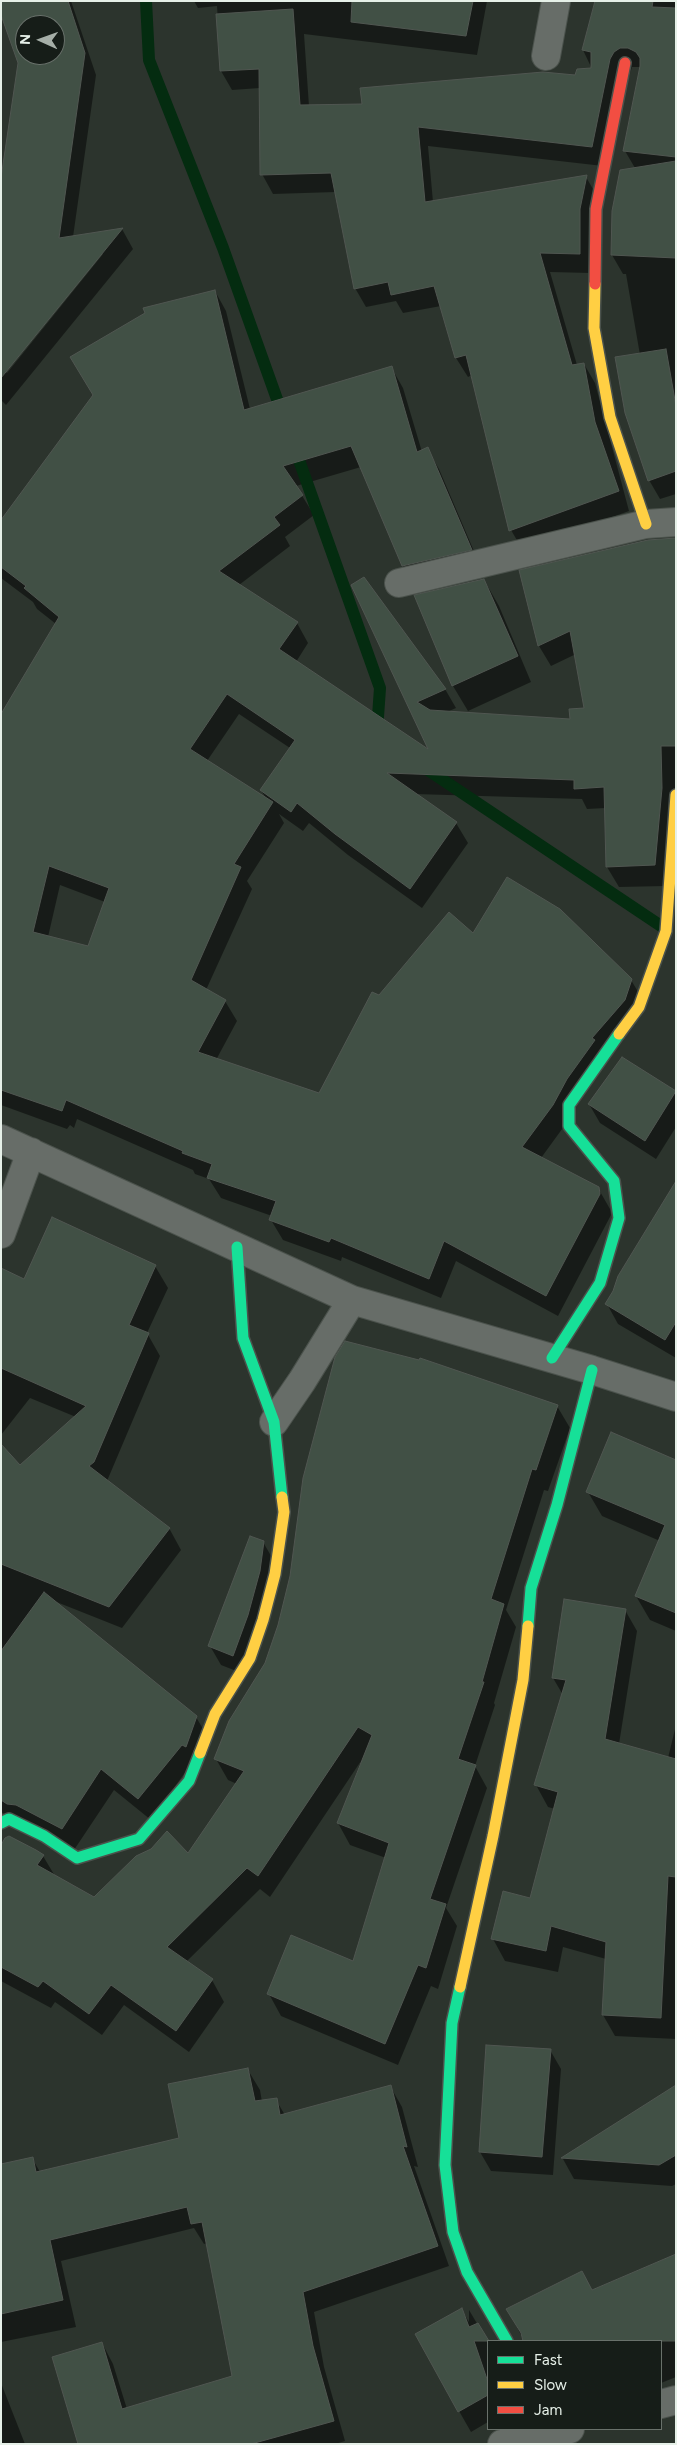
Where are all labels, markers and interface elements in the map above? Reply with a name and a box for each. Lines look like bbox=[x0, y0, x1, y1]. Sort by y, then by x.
north arrow bbox=[15, 15, 65, 65]
text: N bbox=[17, 34, 34, 45]
legend bbox=[487, 2340, 662, 2430]
text: Fast bbox=[534, 2351, 562, 2369]
text: Slow bbox=[534, 2376, 567, 2394]
text: Jam bbox=[534, 2401, 562, 2419]

